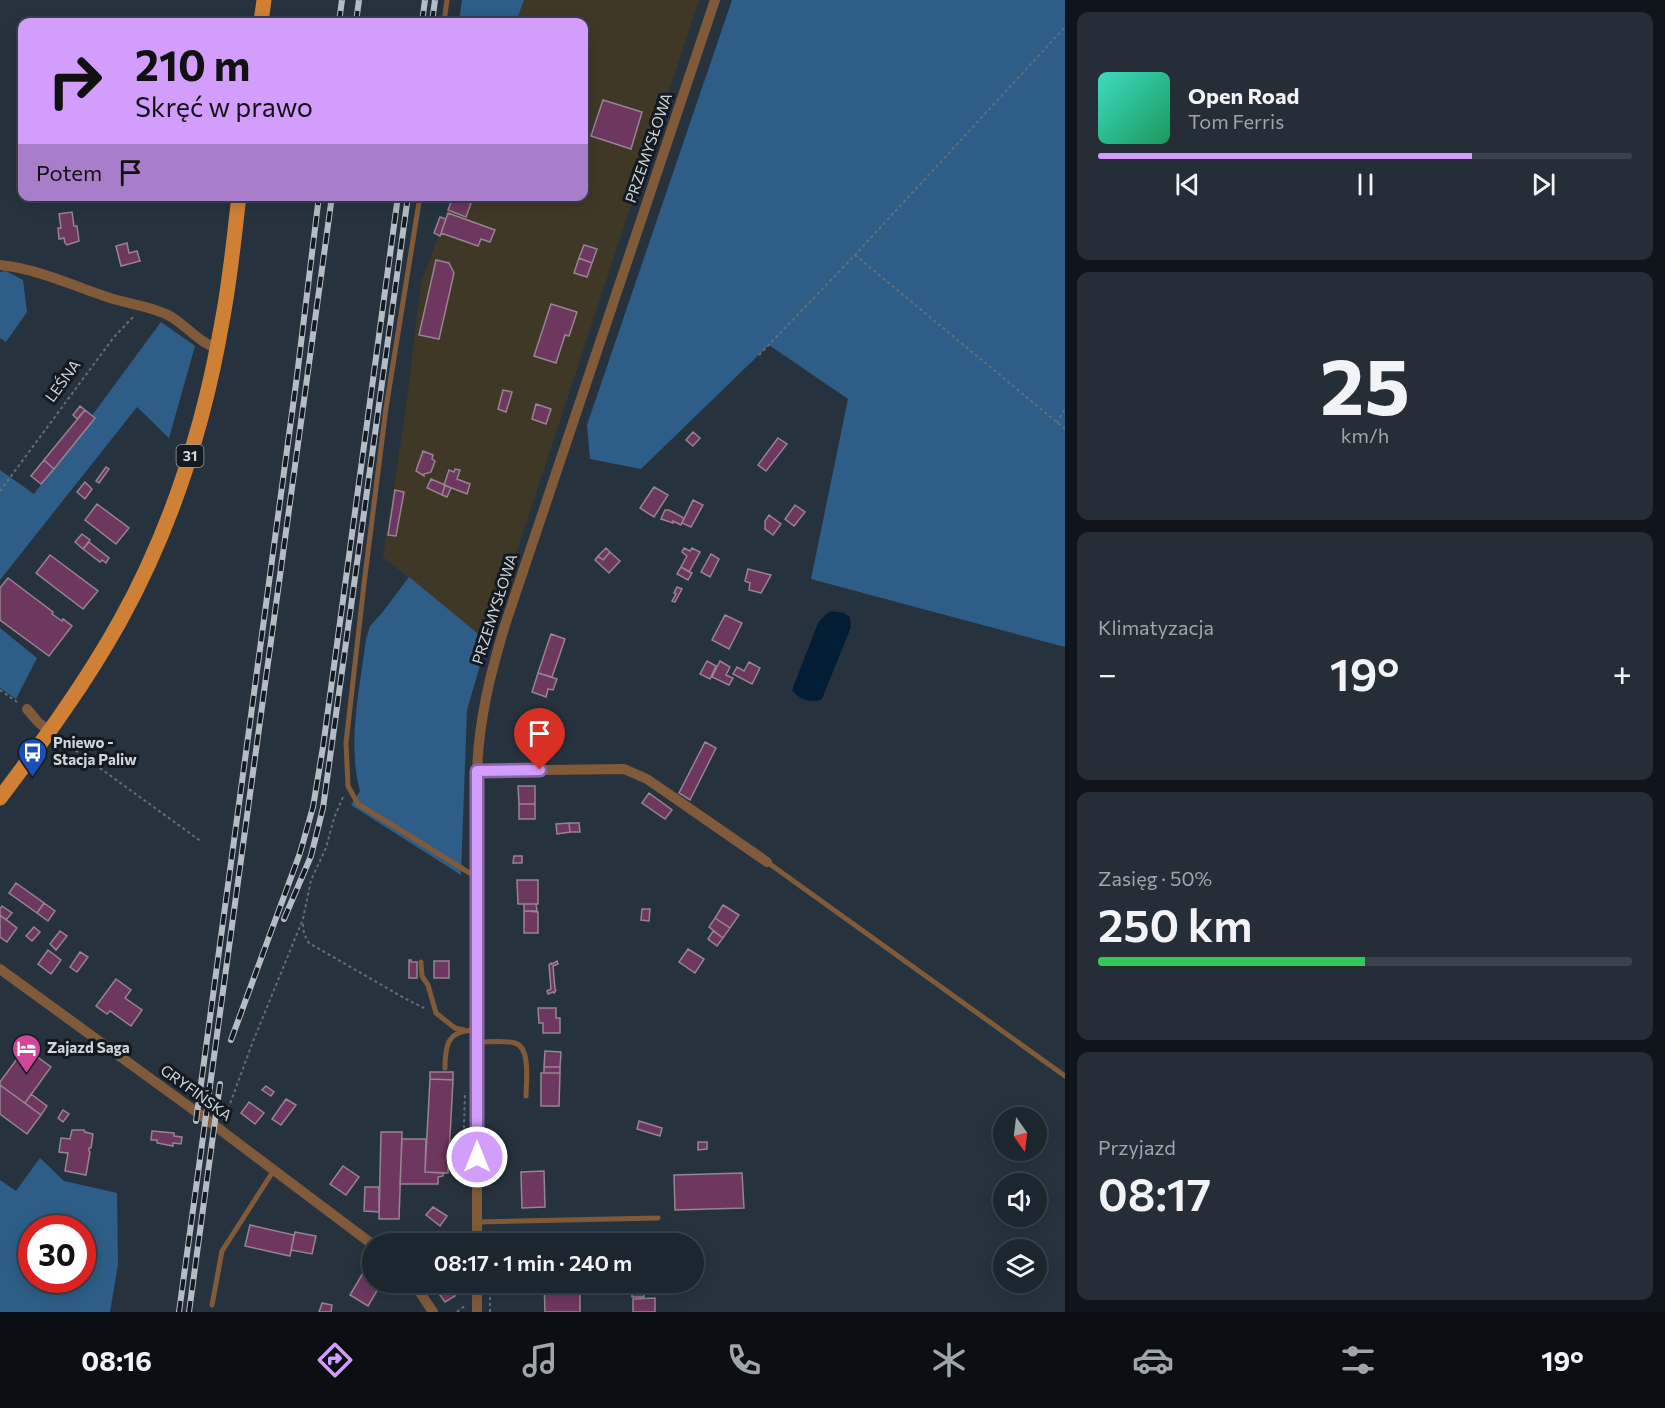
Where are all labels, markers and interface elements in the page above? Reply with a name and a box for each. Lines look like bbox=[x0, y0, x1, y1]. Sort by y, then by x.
text: 210 m bbox=[135, 38, 250, 90]
icon: right bbox=[36, 42, 114, 120]
text: Open Road bbox=[1188, 82, 1299, 109]
text: Skręć w prawo bbox=[135, 90, 313, 123]
street label: PRZEMYSŁOWA bbox=[621, 90, 675, 205]
text: Tom Ferris bbox=[1188, 109, 1284, 133]
icon: arrive bbox=[114, 156, 147, 189]
text: Potem bbox=[36, 159, 102, 186]
icon: previous bbox=[1171, 168, 1204, 201]
icon: pause bbox=[1349, 168, 1382, 201]
icon: next bbox=[1527, 168, 1560, 201]
text: 25 bbox=[1320, 336, 1410, 431]
street label: LEŚNA bbox=[40, 355, 84, 405]
text: km/h bbox=[1341, 423, 1389, 447]
road number: 31 bbox=[176, 445, 204, 467]
street label: PRZEMYSŁOWA bbox=[468, 551, 520, 666]
text: Klimatyzacja bbox=[1098, 615, 1214, 639]
text: 19° bbox=[1330, 645, 1399, 700]
text: − bbox=[1098, 652, 1117, 693]
text: + bbox=[1613, 652, 1632, 693]
pin bbox=[514, 708, 565, 770]
icon: arrive bbox=[523, 717, 556, 750]
place label: Pniewo - Stacja Paliw bbox=[53, 733, 137, 768]
bus stop icon: Pniewo - Stacja Paliw bbox=[16, 736, 48, 778]
text: Zasięg · 50% bbox=[1098, 866, 1212, 890]
text: 250 km bbox=[1098, 896, 1252, 951]
hotel icon: Zajazd Saga bbox=[10, 1032, 42, 1074]
place label: Zajazd Saga bbox=[47, 1038, 130, 1056]
street label: GRYFIŃSKA bbox=[157, 1059, 236, 1124]
north arrow bbox=[993, 1107, 1047, 1161]
map controls bbox=[993, 1107, 1047, 1293]
position arrow bbox=[445, 1125, 509, 1189]
text: Przyjazd bbox=[1098, 1135, 1176, 1159]
text: 08:17 bbox=[1098, 1165, 1211, 1220]
button: sound bbox=[993, 1173, 1047, 1227]
speed limit sign: 30 bbox=[18, 1215, 96, 1293]
button: layers bbox=[993, 1239, 1047, 1293]
text: 08:17 · 1 min · 240 m bbox=[434, 1249, 632, 1276]
icon: directions bbox=[314, 1339, 356, 1381]
icon: music bbox=[519, 1339, 561, 1381]
icon: phone bbox=[723, 1339, 765, 1381]
icon: climate bbox=[928, 1339, 970, 1381]
icon: car bbox=[1132, 1339, 1174, 1381]
icon: filters bbox=[1337, 1339, 1379, 1381]
text: 08:16 bbox=[81, 1344, 152, 1377]
text: 19° bbox=[1541, 1344, 1584, 1377]

